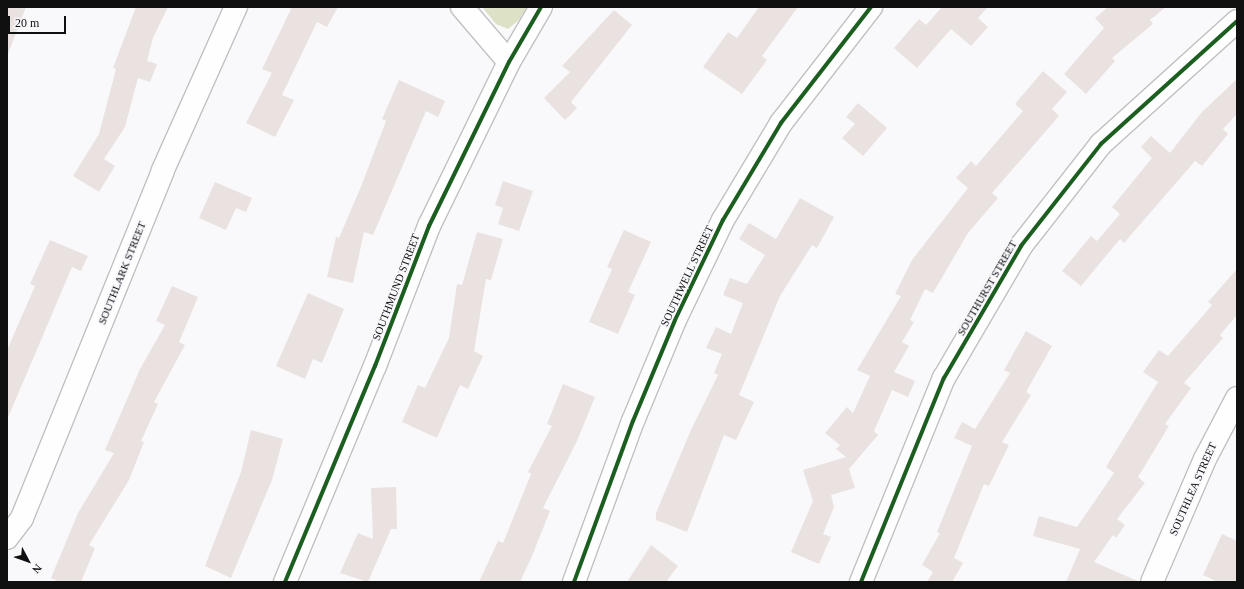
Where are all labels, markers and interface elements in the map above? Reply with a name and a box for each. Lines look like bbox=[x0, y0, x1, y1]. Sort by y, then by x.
scale bar bbox=[10, 8, 68, 34]
text: 20 m bbox=[15, 16, 39, 30]
street label: SOUTHLARK STREET bbox=[95, 220, 149, 326]
street label: SOUTHWELL STREET bbox=[658, 223, 716, 329]
street label: SOUTHMUND STREET bbox=[370, 232, 422, 342]
street label: SOUTHURST STREET bbox=[954, 238, 1020, 338]
street label: SOUTHLEA STREET bbox=[1166, 440, 1220, 538]
north arrow bbox=[8, 541, 48, 581]
text: N bbox=[30, 562, 44, 576]

